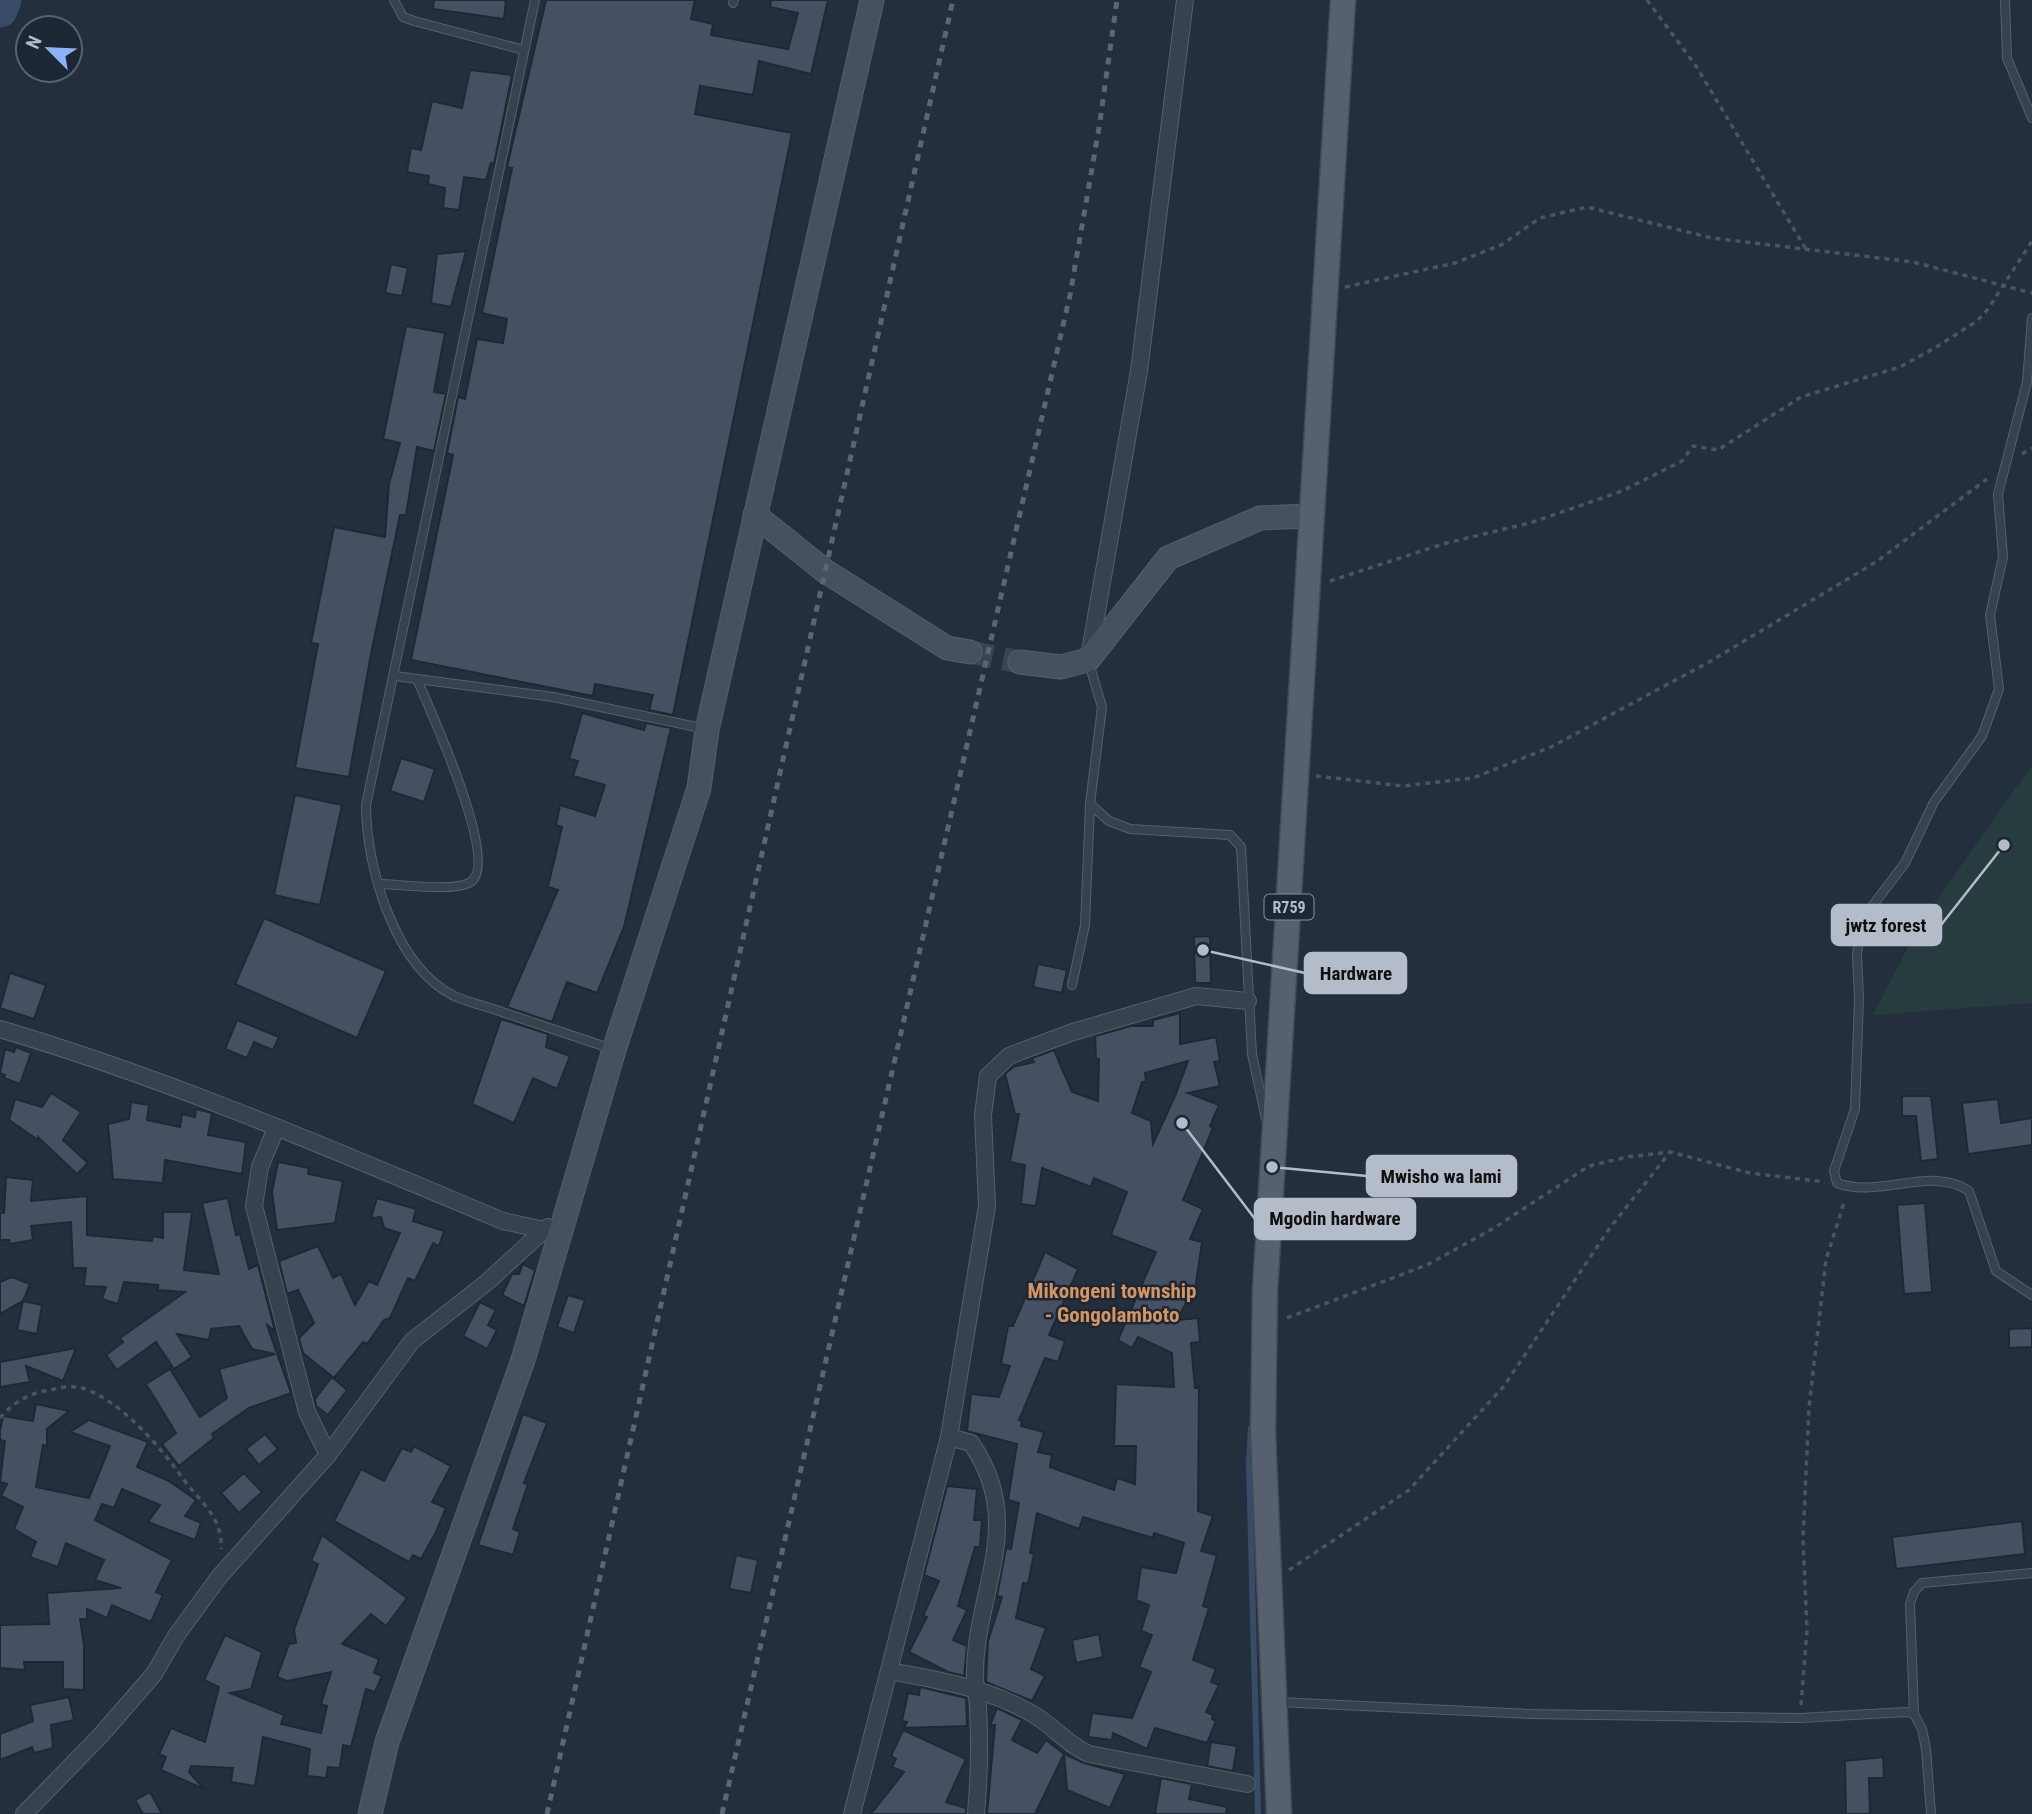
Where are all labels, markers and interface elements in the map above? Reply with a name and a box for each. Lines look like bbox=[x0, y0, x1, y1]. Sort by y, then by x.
north arrow bbox=[14, 14, 84, 84]
text: N bbox=[21, 32, 47, 52]
road number: R759 bbox=[1264, 894, 1314, 920]
callout: jwtz forest bbox=[1832, 905, 1941, 945]
text: jwtz forest bbox=[1845, 914, 1927, 937]
callout: Hardware bbox=[1305, 953, 1406, 993]
text: Hardware bbox=[1320, 962, 1392, 985]
callout: Mwisho wa lami bbox=[1367, 1156, 1516, 1196]
text: Mwisho wa lami bbox=[1380, 1165, 1502, 1188]
callout: Mgodin hardware bbox=[1255, 1199, 1415, 1239]
text: Mgodin hardware bbox=[1269, 1207, 1401, 1230]
district label: Mikongeni township - Gongolamboto bbox=[1028, 1279, 1196, 1327]

